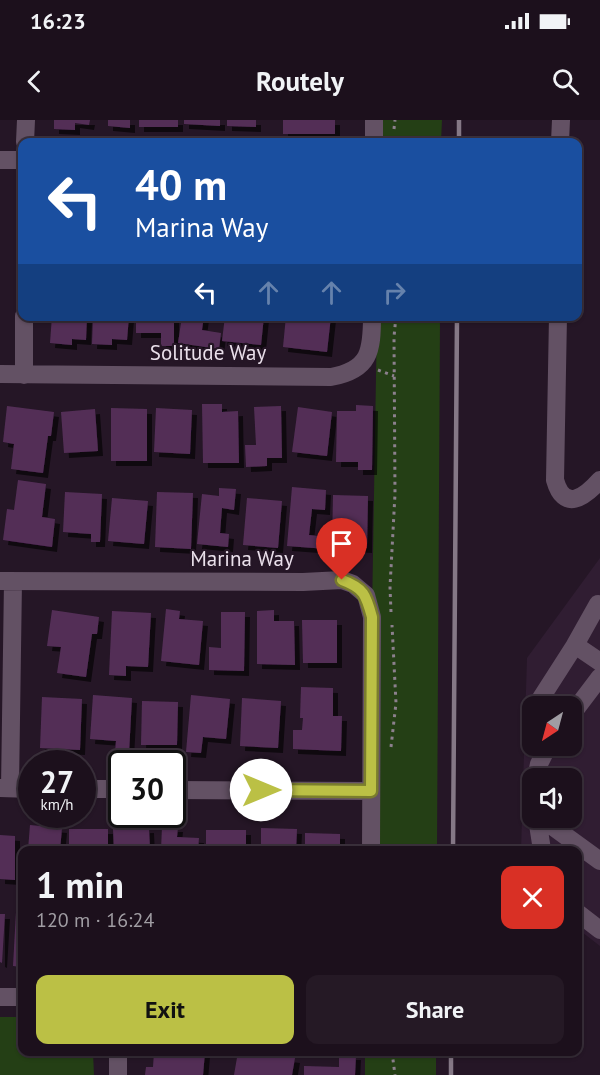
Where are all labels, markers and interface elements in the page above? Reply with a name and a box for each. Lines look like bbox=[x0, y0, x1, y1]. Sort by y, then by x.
text: 16:23 bbox=[30, 7, 86, 35]
text: Routely bbox=[256, 64, 344, 98]
icon: back bbox=[18, 65, 51, 98]
icon: search bbox=[549, 65, 582, 98]
text: 40 m bbox=[135, 157, 227, 212]
icon: left bbox=[36, 162, 114, 240]
text: Marina Way bbox=[135, 210, 268, 244]
icon: left bbox=[189, 276, 222, 309]
icon: ahead bbox=[252, 276, 285, 309]
icon: ahead bbox=[315, 276, 348, 309]
icon: right bbox=[378, 276, 411, 309]
street label: Solitude Way bbox=[150, 339, 266, 366]
pin bbox=[316, 518, 367, 580]
icon: arrive bbox=[325, 527, 358, 560]
street label: Marina Way bbox=[190, 545, 294, 572]
north arrow bbox=[522, 696, 582, 756]
map controls bbox=[522, 696, 582, 828]
speed limit sign: 30 bbox=[108, 750, 186, 828]
position arrow bbox=[229, 758, 293, 822]
text: 27 bbox=[40, 762, 74, 801]
button: sound bbox=[522, 768, 582, 828]
text: km/h bbox=[41, 795, 73, 814]
text: 1 min bbox=[36, 861, 124, 908]
button: close bbox=[501, 866, 564, 929]
text: 120 m · 16:24 bbox=[36, 907, 154, 933]
button: Exit bbox=[36, 975, 294, 1044]
button: Share bbox=[306, 975, 564, 1044]

